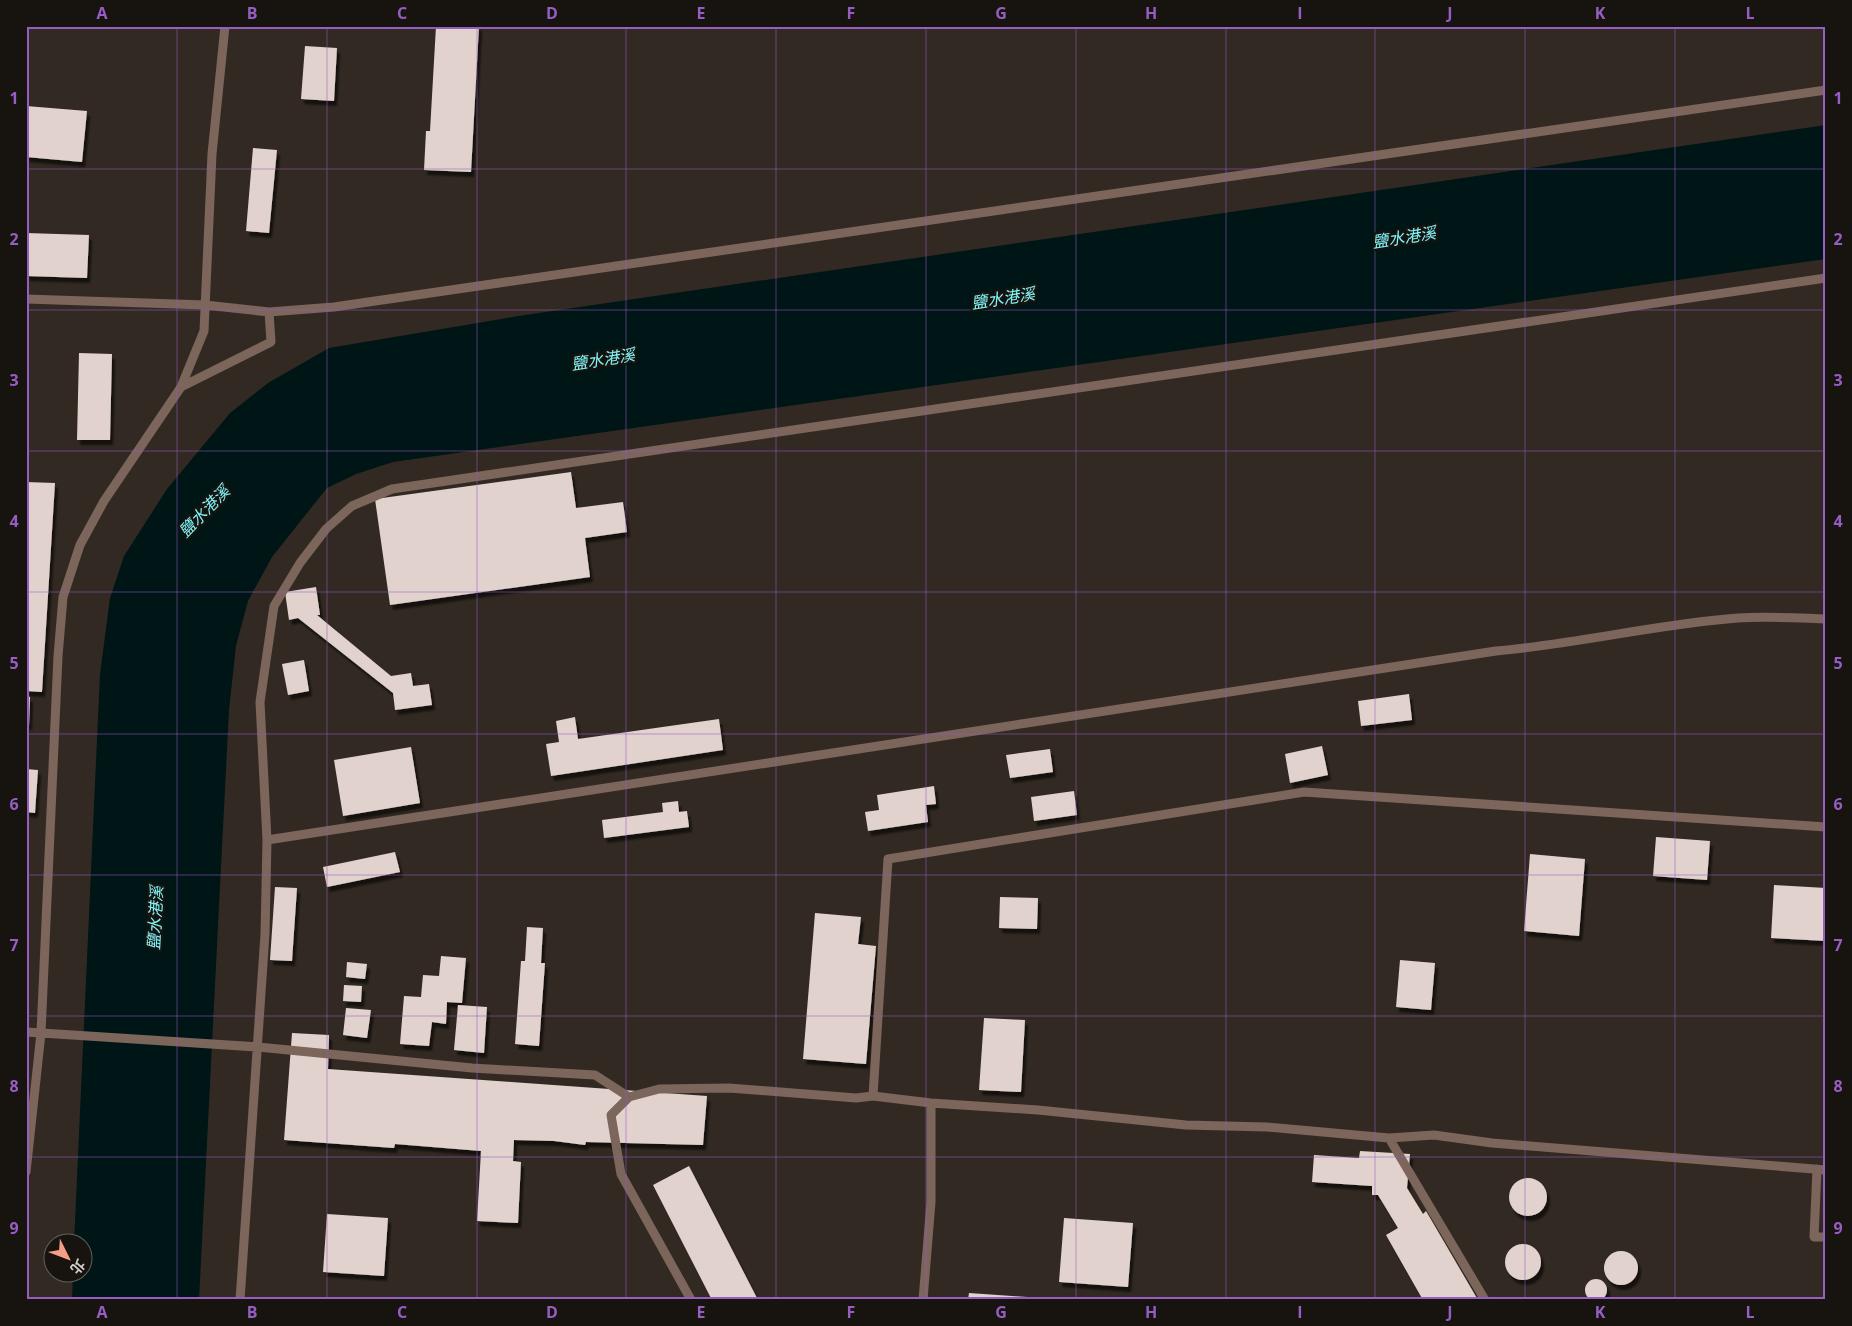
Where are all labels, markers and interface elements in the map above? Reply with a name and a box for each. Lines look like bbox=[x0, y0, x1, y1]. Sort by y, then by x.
text: A bbox=[96, 2, 108, 24]
text: B bbox=[247, 2, 257, 24]
text: C bbox=[397, 2, 407, 24]
text: D bbox=[546, 2, 558, 24]
text: E bbox=[697, 2, 706, 24]
text: F bbox=[847, 2, 855, 24]
text: G bbox=[995, 2, 1007, 24]
text: H bbox=[1145, 2, 1157, 24]
text: I bbox=[1297, 2, 1303, 24]
text: J bbox=[1445, 2, 1453, 24]
text: K bbox=[1595, 2, 1606, 24]
text: L bbox=[1745, 2, 1755, 24]
text: 1 bbox=[9, 87, 19, 109]
text: 1 bbox=[1833, 87, 1843, 109]
water label: 鹽水港溪 bbox=[1371, 221, 1439, 253]
text: 2 bbox=[9, 228, 19, 250]
text: 2 bbox=[1833, 228, 1843, 250]
water label: 鹽水港溪 bbox=[970, 282, 1038, 314]
water label: 鹽水港溪 bbox=[570, 343, 638, 375]
text: 3 bbox=[9, 369, 19, 391]
text: 3 bbox=[1833, 369, 1843, 391]
water label: 鹽水港溪 bbox=[174, 479, 236, 542]
text: 4 bbox=[9, 510, 19, 532]
text: 4 bbox=[1833, 510, 1843, 532]
text: 5 bbox=[9, 652, 19, 674]
text: 5 bbox=[1833, 652, 1843, 674]
text: 6 bbox=[9, 793, 19, 815]
text: 6 bbox=[1833, 793, 1843, 815]
water label: 鹽水港溪 bbox=[142, 883, 168, 951]
text: 7 bbox=[9, 934, 19, 956]
text: 7 bbox=[1833, 934, 1843, 956]
text: 8 bbox=[9, 1075, 19, 1097]
text: 8 bbox=[1833, 1075, 1843, 1097]
text: 9 bbox=[9, 1217, 19, 1239]
text: 9 bbox=[1833, 1217, 1843, 1239]
north arrow bbox=[42, 1234, 92, 1284]
text: 北 bbox=[66, 1255, 90, 1279]
text: A bbox=[96, 1301, 108, 1323]
text: B bbox=[247, 1301, 257, 1323]
text: C bbox=[397, 1301, 407, 1323]
text: D bbox=[546, 1301, 558, 1323]
text: E bbox=[697, 1301, 706, 1323]
text: F bbox=[847, 1301, 855, 1323]
text: G bbox=[995, 1301, 1007, 1323]
text: H bbox=[1145, 1301, 1157, 1323]
text: I bbox=[1297, 1301, 1303, 1323]
text: J bbox=[1445, 1301, 1453, 1323]
text: K bbox=[1595, 1301, 1606, 1323]
text: L bbox=[1745, 1301, 1755, 1323]

